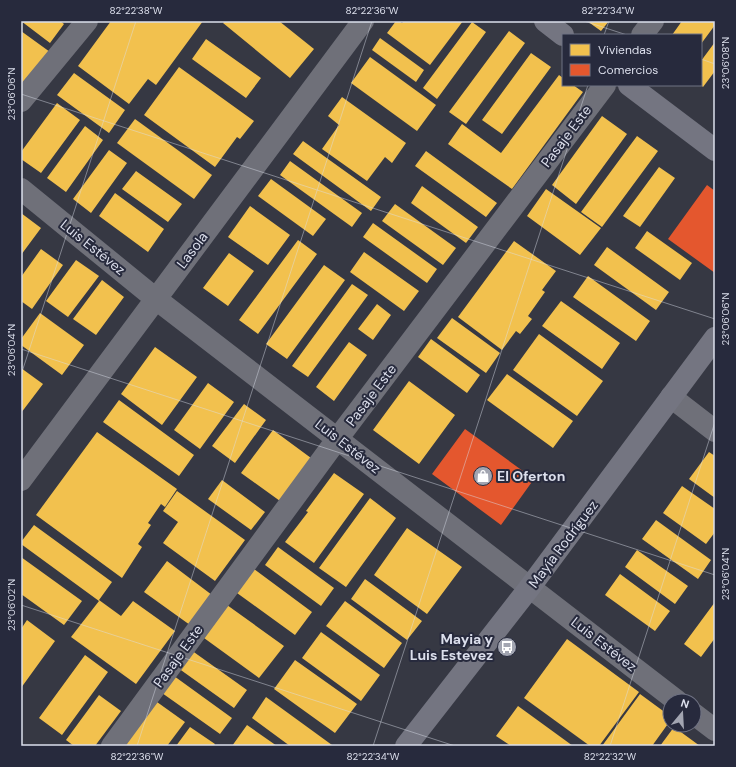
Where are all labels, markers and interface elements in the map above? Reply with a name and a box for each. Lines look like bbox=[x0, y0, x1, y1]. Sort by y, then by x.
text: 82°22'38"W bbox=[110, 4, 163, 17]
text: 82°22'36"W bbox=[346, 4, 399, 17]
text: 82°22'34"W bbox=[582, 4, 635, 17]
legend bbox=[562, 34, 702, 86]
text: 23°06'08"N bbox=[719, 37, 732, 89]
text: Viviendas bbox=[598, 42, 652, 58]
text: Comercios bbox=[598, 62, 658, 78]
text: 23°06'06"N bbox=[5, 68, 18, 120]
street label: Pasaje Este bbox=[537, 101, 595, 171]
street label: Luis Estévez bbox=[57, 215, 129, 279]
street label: Lasola bbox=[172, 228, 212, 272]
text: 23°06'06"N bbox=[719, 293, 732, 345]
text: 23°06'04"N bbox=[5, 324, 18, 376]
street label: Pasaje Este bbox=[342, 360, 400, 430]
street label: Luis Estévez bbox=[312, 415, 384, 477]
shop icon: El Oferton bbox=[472, 465, 494, 487]
place label: El Oferton bbox=[497, 467, 565, 485]
street label: Mayía Rodríguez bbox=[524, 497, 602, 591]
text: 23°06'04"N bbox=[719, 548, 732, 600]
text: 23°06'02"N bbox=[5, 579, 18, 631]
street label: Luis Estévez bbox=[568, 613, 640, 675]
street label: Pasaje Este bbox=[149, 621, 207, 691]
place label: Mayia y Luis Estevez bbox=[410, 630, 494, 664]
bus stop icon: Mayia y Luis Estevez bbox=[496, 636, 518, 658]
north arrow bbox=[662, 693, 702, 733]
text: N bbox=[679, 696, 691, 711]
text: 82°22'36"W bbox=[111, 750, 164, 763]
text: 82°22'34"W bbox=[347, 750, 400, 763]
text: 82°22'32"W bbox=[584, 750, 637, 763]

